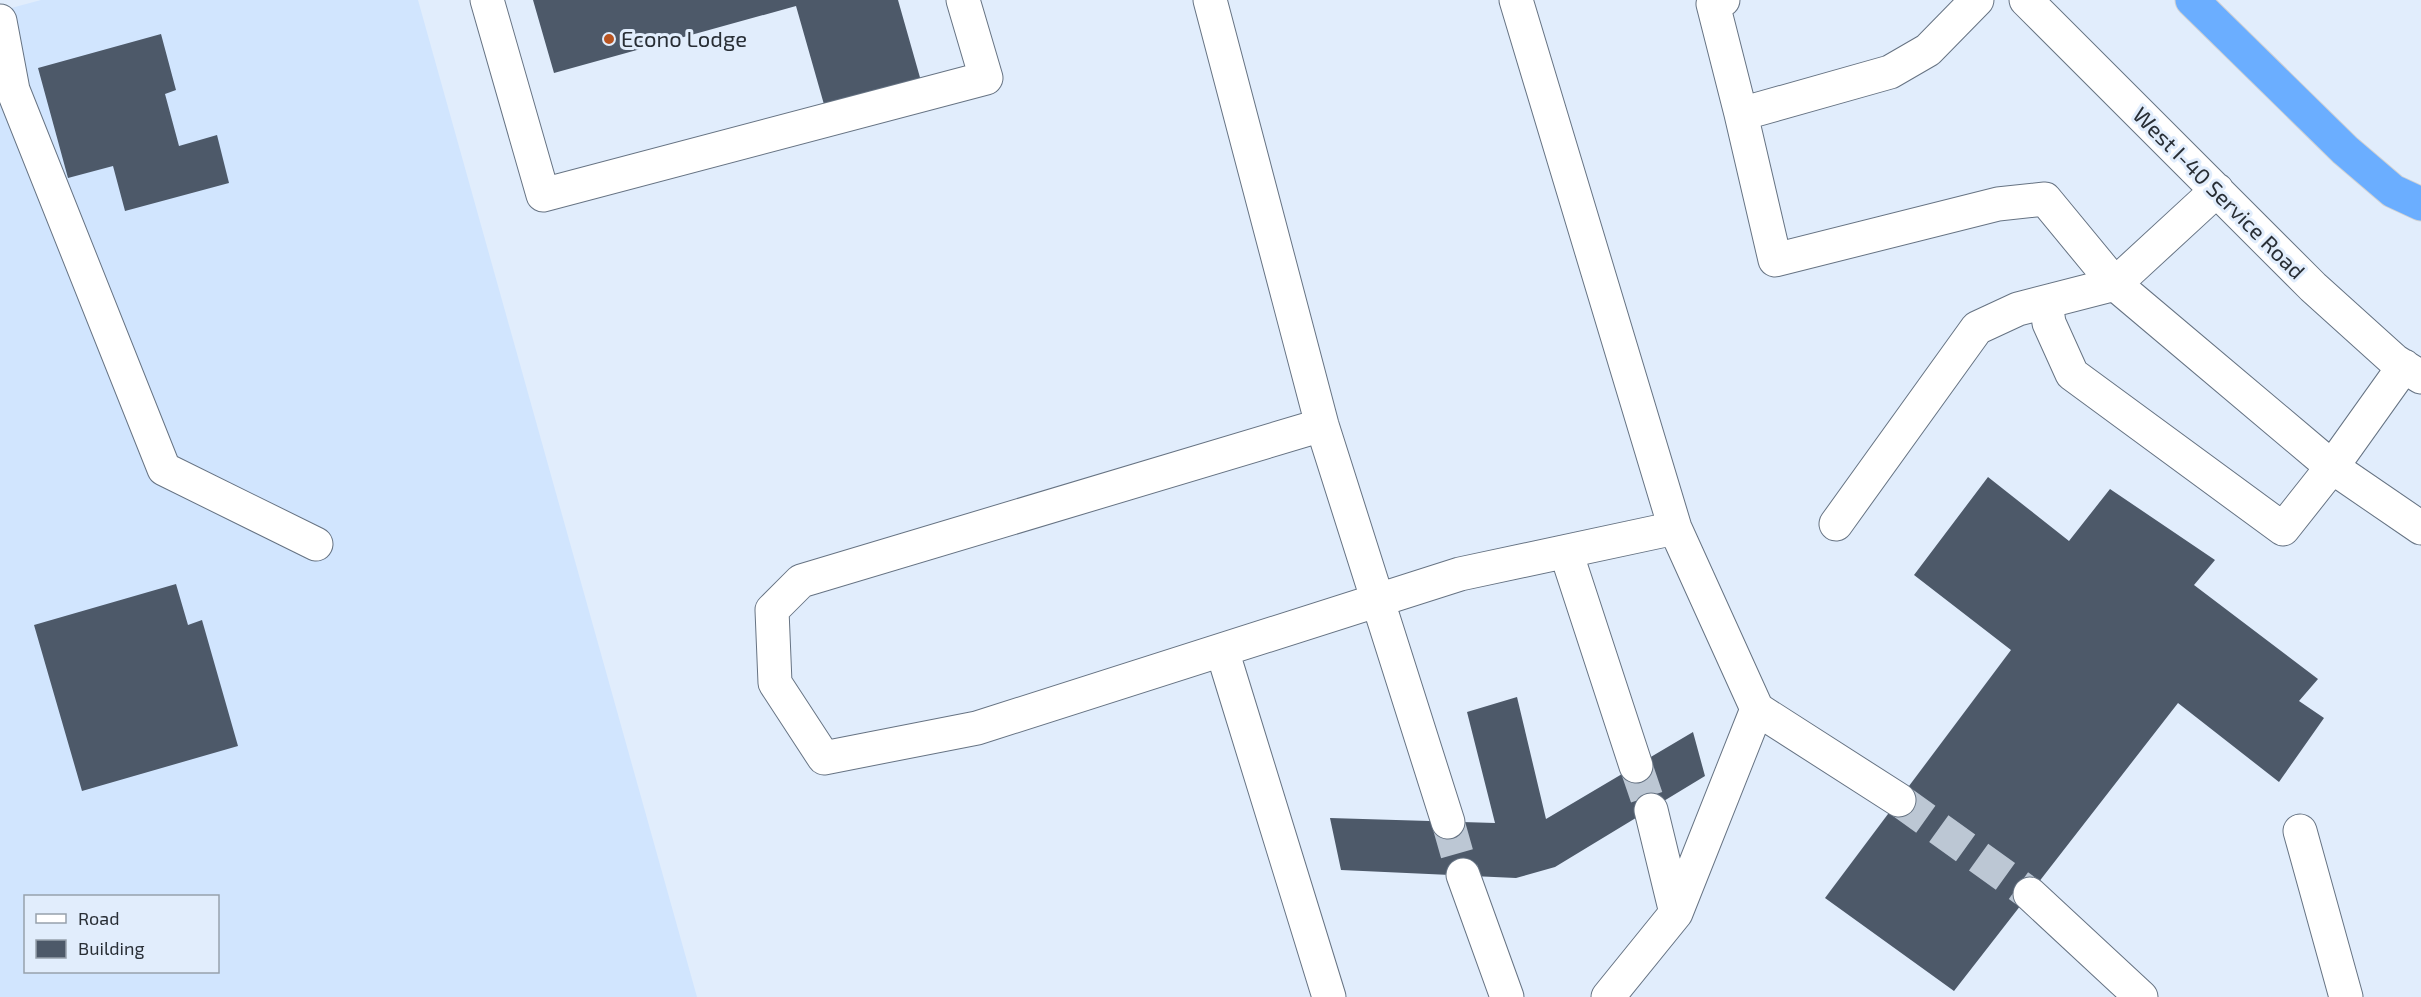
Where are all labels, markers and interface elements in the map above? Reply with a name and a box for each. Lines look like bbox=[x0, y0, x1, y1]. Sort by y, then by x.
place label: Econo Lodge bbox=[621, 25, 747, 51]
marker: Econo Lodge bbox=[602, 32, 616, 46]
street label: West I-40 Service Road bbox=[2128, 101, 2311, 284]
legend bbox=[24, 895, 219, 973]
text: Road bbox=[78, 907, 119, 929]
text: Building bbox=[78, 937, 145, 959]

